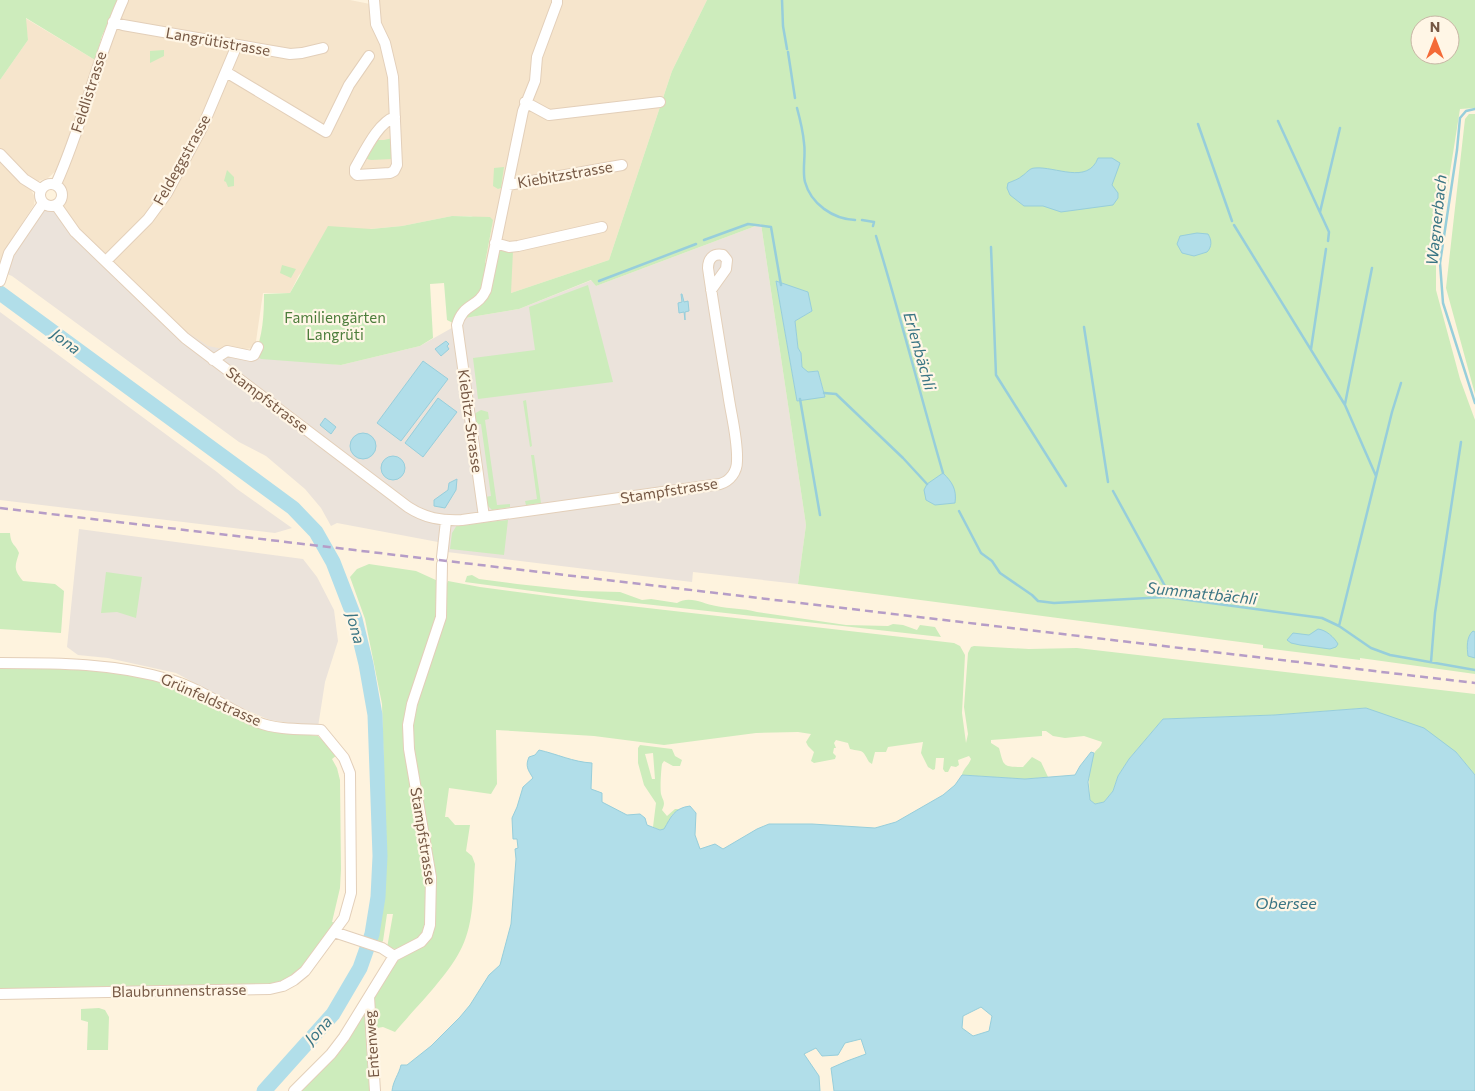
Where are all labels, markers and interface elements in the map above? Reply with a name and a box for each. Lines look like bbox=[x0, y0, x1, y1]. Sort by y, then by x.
north arrow bbox=[1410, 15, 1460, 65]
text: N bbox=[1430, 18, 1440, 35]
street label: Langrütistrasse bbox=[165, 23, 272, 59]
street label: Feldlistrasse bbox=[66, 49, 110, 135]
street label: Feldeggstrasse bbox=[149, 111, 214, 208]
street label: Kiebitzstrasse bbox=[516, 157, 614, 191]
water label: Wagnerbach bbox=[1421, 173, 1450, 266]
park label: Familiengärten Langrüti bbox=[284, 308, 386, 343]
water label: Erlenbächli bbox=[900, 310, 941, 393]
water label: Jona bbox=[46, 322, 85, 358]
street label: Stampfstrasse bbox=[223, 362, 312, 436]
street label: Kiebitz-Strasse bbox=[455, 368, 487, 474]
street label: Stampfstrasse bbox=[619, 473, 719, 507]
water label: Summattbächli bbox=[1146, 577, 1259, 608]
water label: Jona bbox=[343, 608, 370, 646]
street label: Grünfeldstrasse bbox=[158, 669, 265, 729]
street label: Stampfstrasse bbox=[407, 786, 441, 886]
water label: Obersee bbox=[1255, 893, 1317, 912]
street label: Blaubrunnenstrasse bbox=[111, 980, 247, 1000]
street label: Entenweg bbox=[360, 1010, 382, 1078]
water label: Jona bbox=[299, 1012, 335, 1049]

